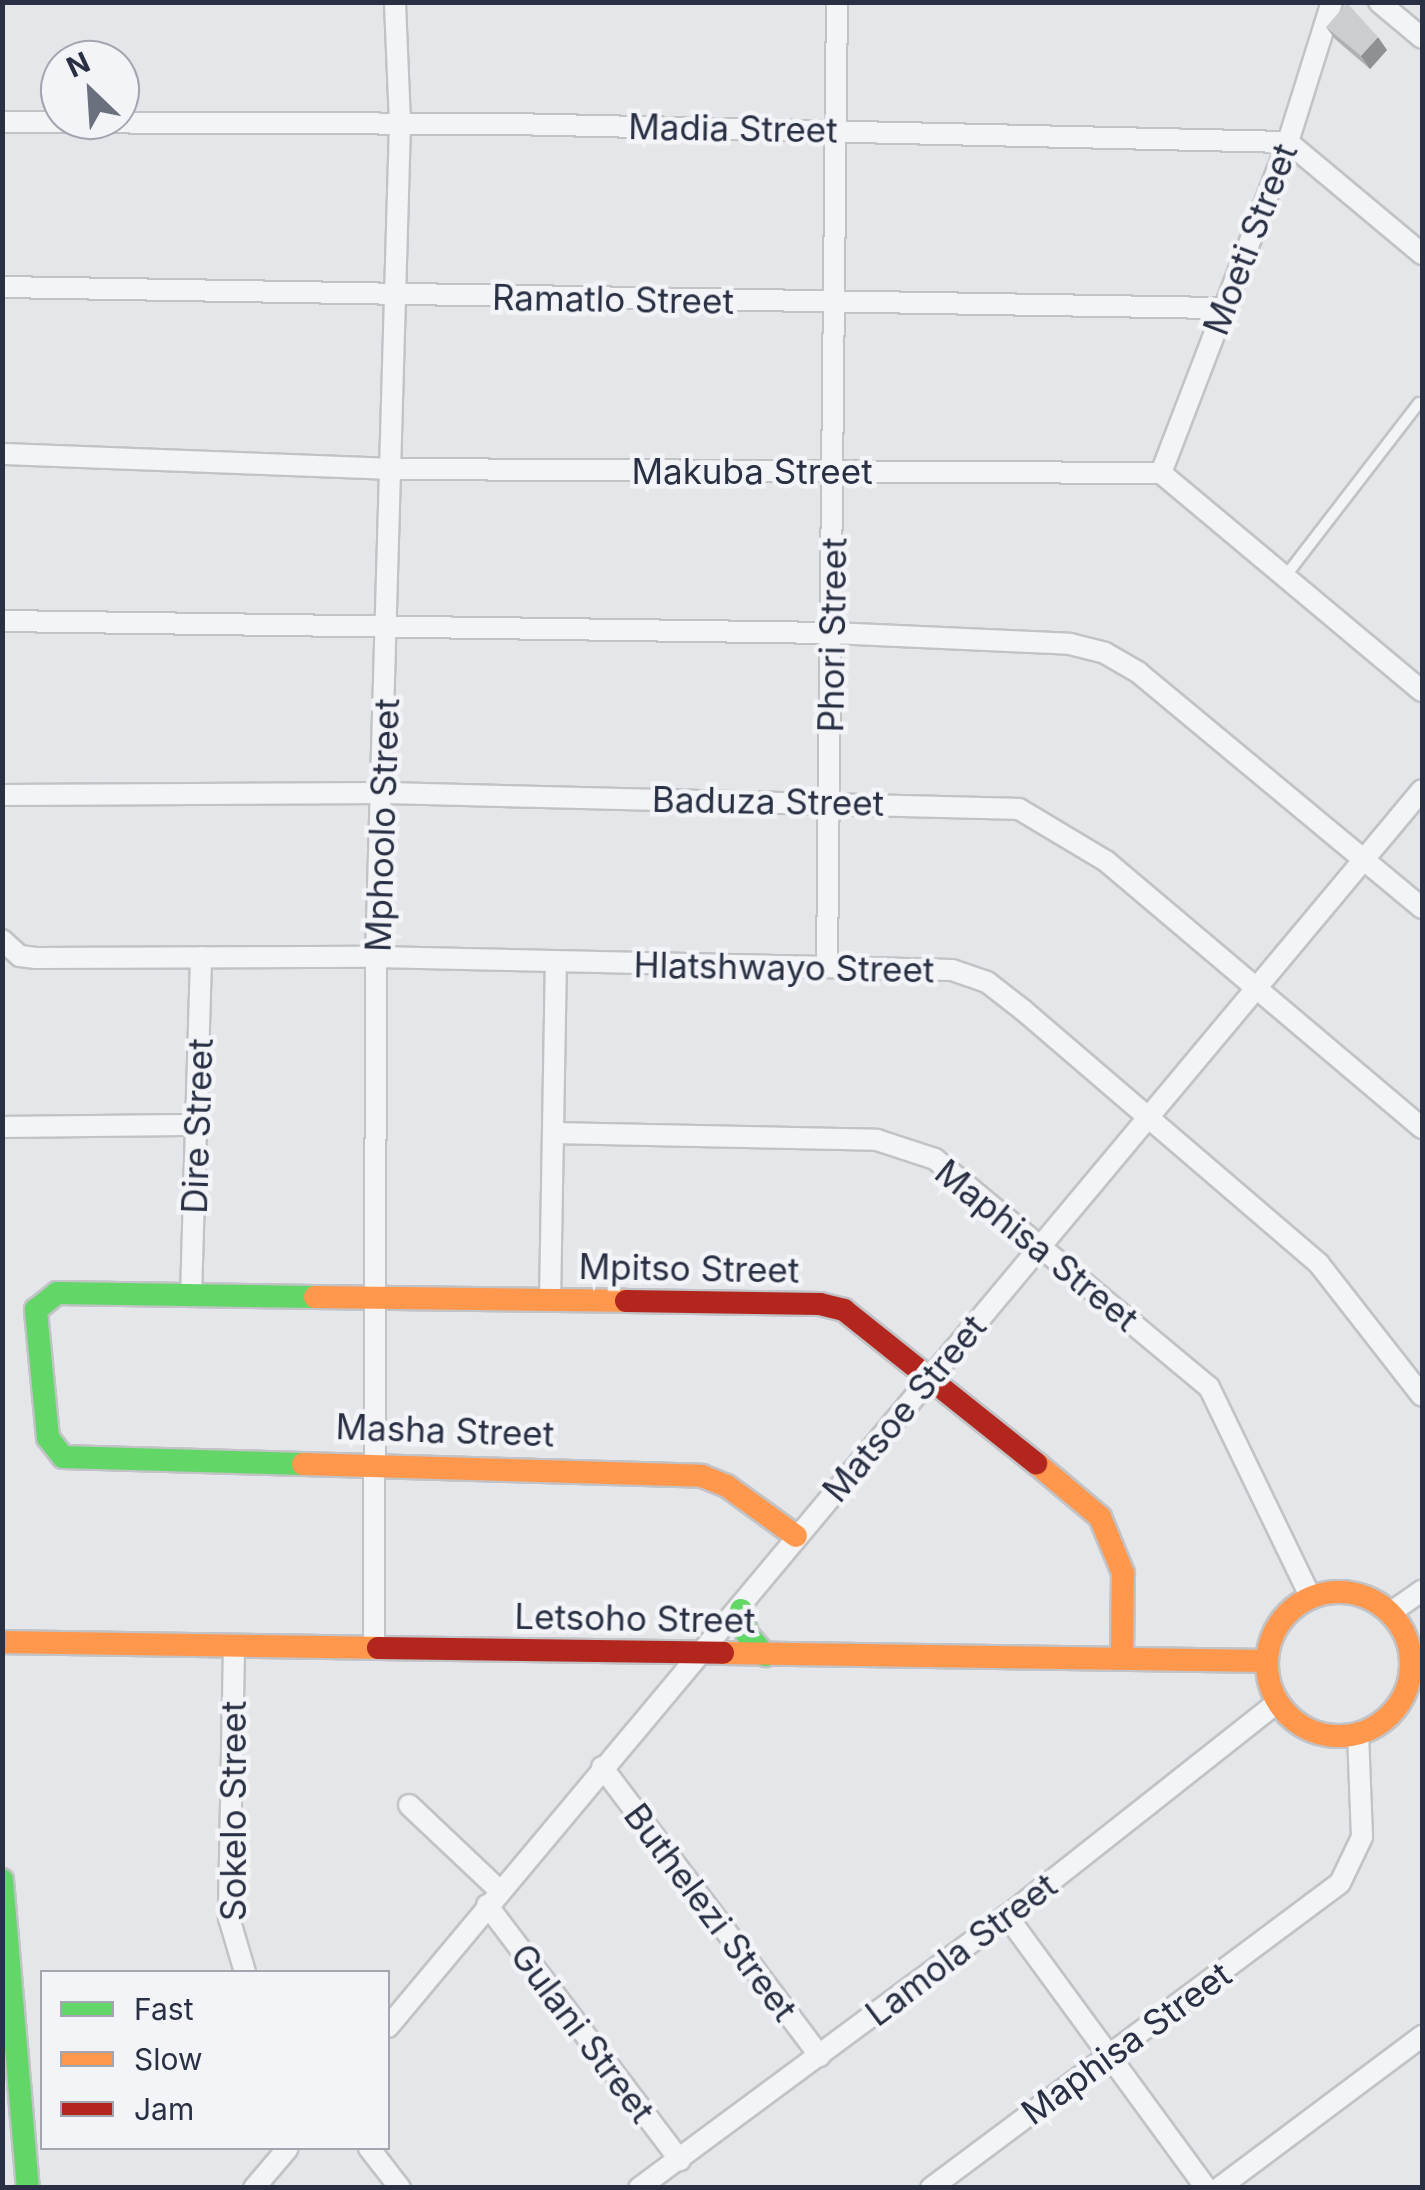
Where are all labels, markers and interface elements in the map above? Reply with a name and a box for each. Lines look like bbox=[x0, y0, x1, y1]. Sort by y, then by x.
north arrow bbox=[40, 40, 140, 140]
text: N bbox=[61, 45, 95, 85]
street label: Madia Street bbox=[628, 105, 838, 151]
street label: Moeti Street bbox=[1194, 137, 1306, 341]
street label: Ramatlo Street bbox=[492, 276, 734, 322]
street label: Makuba Street bbox=[631, 450, 873, 492]
street label: Phori Street bbox=[809, 537, 855, 733]
street label: Mphoolo Street bbox=[357, 697, 407, 953]
street label: Baduza Street bbox=[652, 778, 884, 824]
street label: Hlatshwayo Street bbox=[633, 943, 935, 991]
street label: Dire Street bbox=[173, 1038, 221, 1214]
street label: Maphisa Street bbox=[927, 1150, 1147, 1340]
street label: Mpitso Street bbox=[578, 1245, 800, 1291]
street label: Matsoe Street bbox=[814, 1306, 994, 1510]
street label: Masha Street bbox=[335, 1405, 555, 1455]
street label: Letsoho Street bbox=[514, 1595, 756, 1641]
street label: Sokelo Street bbox=[212, 1701, 254, 1921]
street label: Buthelezi Street bbox=[616, 1795, 806, 2029]
street label: Lamola Street bbox=[857, 1864, 1065, 2034]
street label: Gulani Street bbox=[502, 1935, 664, 2131]
street label: Maphisa Street bbox=[1013, 1953, 1239, 2133]
legend bbox=[40, 1970, 390, 2150]
text: Fast bbox=[134, 1991, 193, 2027]
text: Slow bbox=[134, 2041, 203, 2077]
text: Jam bbox=[134, 2091, 194, 2127]

